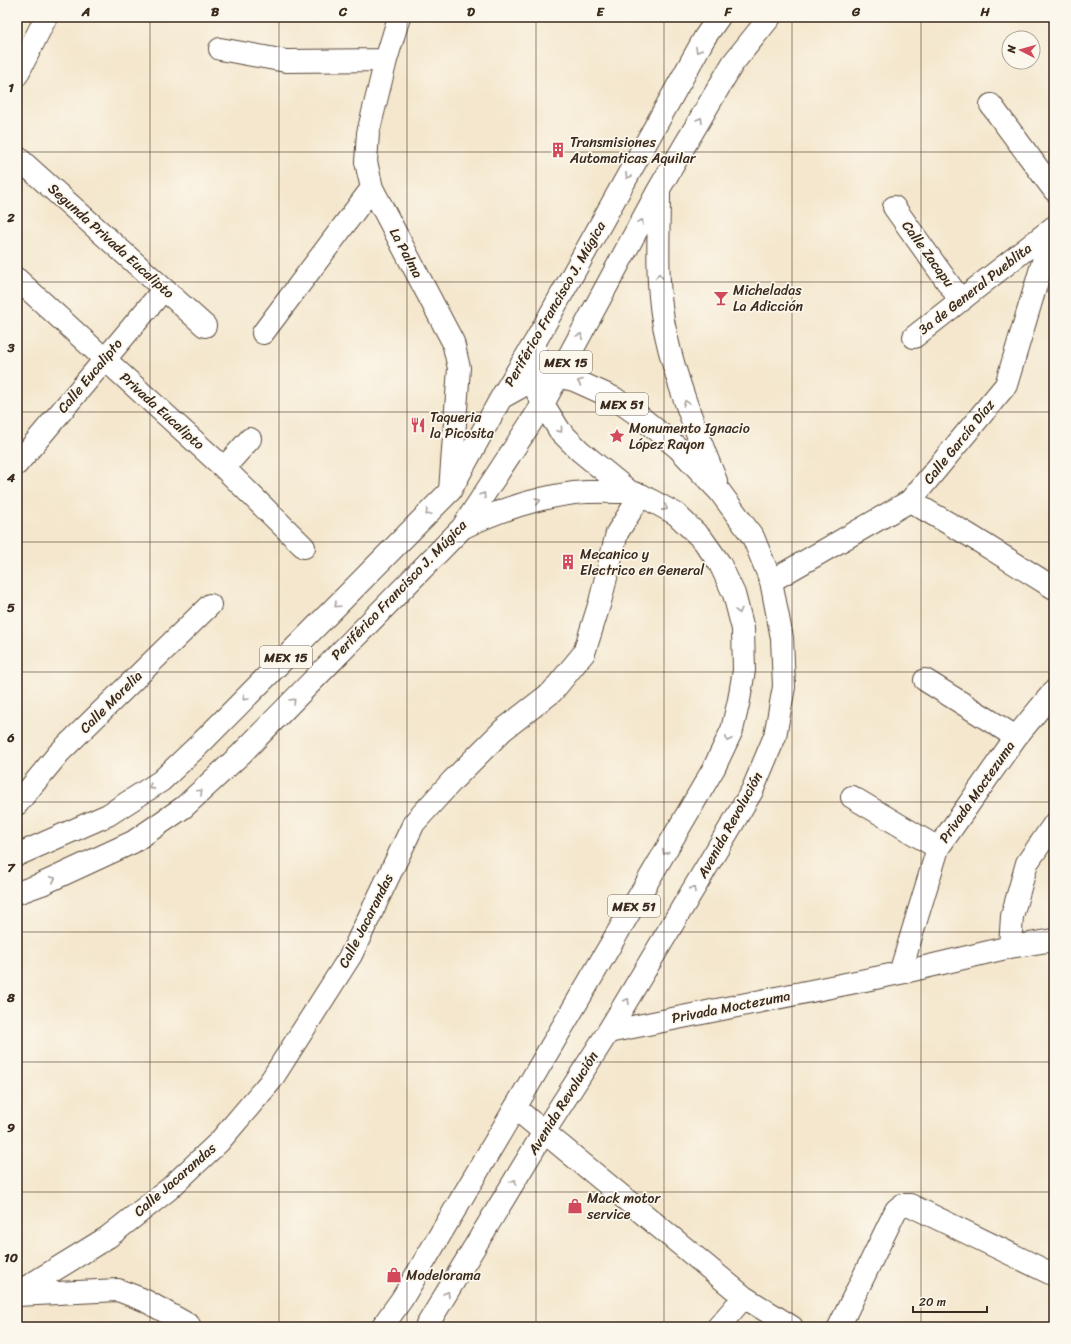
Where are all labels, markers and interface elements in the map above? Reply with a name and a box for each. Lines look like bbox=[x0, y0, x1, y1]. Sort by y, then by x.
text: A bbox=[81, 0, 90, 23]
text: B bbox=[211, 0, 220, 23]
text: C bbox=[338, 0, 348, 23]
text: D bbox=[467, 0, 475, 23]
text: E bbox=[596, 0, 605, 23]
text: F bbox=[723, 0, 732, 23]
text: G bbox=[851, 0, 861, 23]
text: H bbox=[979, 0, 990, 23]
north arrow bbox=[1001, 30, 1041, 70]
text: N bbox=[1002, 44, 1021, 55]
one-way arrow bbox=[696, 46, 703, 53]
text: 1 bbox=[8, 76, 14, 99]
one-way arrow bbox=[695, 117, 703, 124]
place label: Transmisiones Automaticas Aquilar bbox=[569, 130, 697, 171]
building icon: Transmisiones Automaticas Aquilar bbox=[549, 141, 567, 159]
one-way arrow bbox=[625, 171, 633, 179]
street label: Segunda Privada Eucalipto bbox=[42, 177, 180, 305]
text: 2 bbox=[6, 206, 15, 229]
street label: Calle Zacapu bbox=[895, 215, 961, 293]
street label: Periférico Francisco J. Múgica bbox=[497, 216, 613, 392]
one-way arrow bbox=[637, 219, 644, 226]
street label: La Palma bbox=[382, 223, 430, 283]
street label: 3a de General Pueblita bbox=[913, 236, 1037, 342]
one-way arrow bbox=[655, 273, 663, 279]
place label: Micheladas La Adicción bbox=[733, 278, 804, 319]
bar icon: Micheladas La Adicción bbox=[712, 289, 730, 307]
street label: Calle Eucalipto bbox=[51, 333, 129, 419]
one-way arrow bbox=[575, 333, 582, 341]
text: 3 bbox=[6, 336, 15, 359]
road number: MEX 15 bbox=[540, 351, 592, 373]
street label: Privada Eucalipto bbox=[114, 366, 210, 456]
one-way arrow bbox=[577, 379, 584, 387]
road number: MEX 51 bbox=[596, 393, 648, 415]
street label: Calle García Díaz bbox=[917, 394, 1001, 490]
one-way arrow bbox=[683, 399, 691, 406]
place label: Taqueria la Picosita bbox=[430, 405, 495, 446]
restaurant icon: Taqueria la Picosita bbox=[409, 416, 427, 434]
place label: Monumento Ignacio López Rayon bbox=[629, 416, 750, 457]
one-way arrow bbox=[556, 426, 563, 433]
place icon: Monumento Ignacio López Rayon bbox=[608, 427, 626, 445]
text: 4 bbox=[6, 466, 16, 489]
one-way arrow bbox=[478, 492, 486, 499]
one-way arrow bbox=[535, 497, 541, 505]
one-way arrow bbox=[661, 504, 668, 511]
one-way arrow bbox=[425, 508, 433, 516]
street label: Periférico Francisco J. Múgica bbox=[325, 513, 474, 666]
place label: Mecanico y Electrico en General bbox=[580, 542, 705, 583]
building icon: Mecanico y Electrico en General bbox=[559, 553, 577, 571]
text: 5 bbox=[7, 596, 15, 619]
one-way arrow bbox=[334, 601, 342, 608]
one-way arrow bbox=[734, 608, 742, 614]
road number: MEX 15 bbox=[260, 646, 312, 668]
street label: Calle Morelia bbox=[73, 664, 149, 740]
one-way arrow bbox=[243, 693, 250, 701]
one-way arrow bbox=[288, 698, 296, 706]
text: 6 bbox=[6, 726, 15, 749]
one-way arrow bbox=[725, 734, 733, 742]
street label: Privada Moctezuma bbox=[932, 735, 1022, 849]
street label: Avenida Revolución bbox=[690, 767, 770, 884]
one-way arrow bbox=[148, 782, 155, 790]
one-way arrow bbox=[195, 789, 203, 796]
one-way arrow bbox=[663, 848, 670, 855]
text: 7 bbox=[7, 856, 16, 879]
street label: Calle Jacarandas bbox=[331, 869, 401, 973]
one-way arrow bbox=[49, 876, 57, 884]
one-way arrow bbox=[689, 886, 696, 893]
road number: MEX 51 bbox=[608, 895, 660, 917]
street label: Privada Moctezuma bbox=[669, 983, 793, 1031]
text: 8 bbox=[6, 986, 15, 1009]
one-way arrow bbox=[622, 998, 629, 1005]
street label: Avenida Revolución bbox=[520, 1046, 605, 1161]
text: 9 bbox=[7, 1116, 15, 1139]
street label: Calle Jacarandas bbox=[128, 1136, 223, 1223]
one-way arrow bbox=[509, 1179, 517, 1186]
place label: Mack motor service bbox=[586, 1186, 661, 1227]
shop icon: Mack motor service bbox=[566, 1197, 584, 1215]
text: 10 bbox=[4, 1246, 18, 1269]
place label: Modelorama bbox=[406, 1263, 482, 1288]
shop icon: Modelorama bbox=[385, 1266, 403, 1284]
scale bar bbox=[913, 1288, 987, 1314]
one-way arrow bbox=[442, 1291, 449, 1298]
text: 20 m bbox=[919, 1291, 946, 1313]

